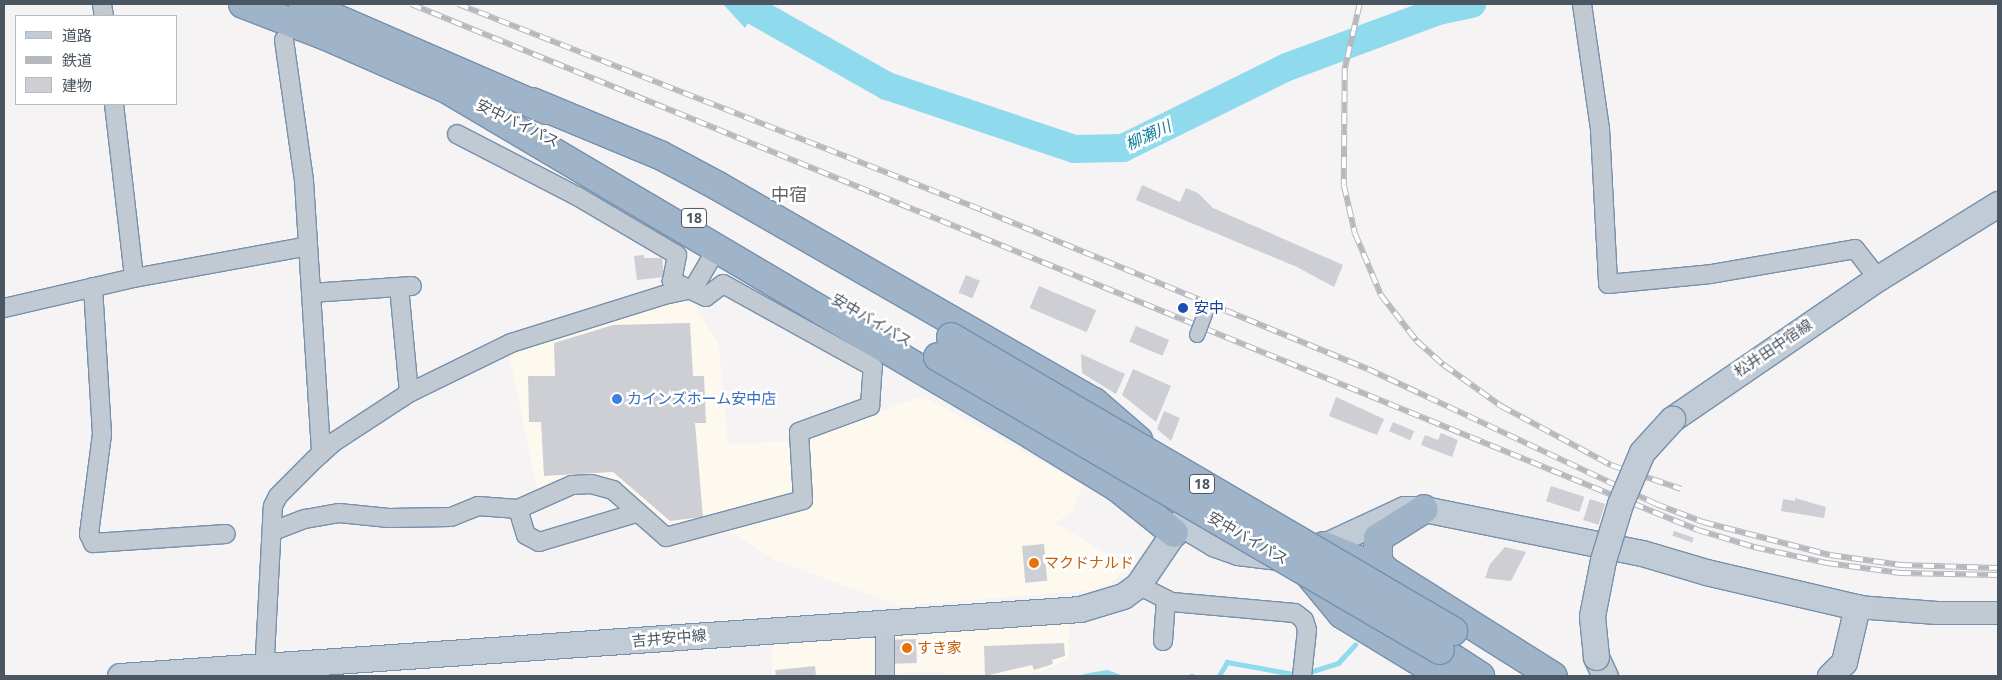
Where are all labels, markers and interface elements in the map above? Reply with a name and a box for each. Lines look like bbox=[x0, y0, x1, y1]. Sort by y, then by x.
legend bbox=[15, 15, 178, 105]
text: 道路 bbox=[62, 25, 92, 45]
text: 鉄道 bbox=[62, 50, 92, 70]
text: 建物 bbox=[62, 75, 92, 95]
street label: 安中バイパス bbox=[474, 95, 562, 151]
water label: 柳瀬川 bbox=[1122, 116, 1174, 154]
district label: 中宿 bbox=[771, 183, 807, 205]
road number: 18 bbox=[680, 207, 708, 230]
street label: 安中バイパス bbox=[829, 290, 915, 350]
place label: 安中 bbox=[1194, 299, 1224, 317]
marker: 安中 bbox=[1176, 301, 1190, 315]
street label: 松井田中宿線 bbox=[1731, 315, 1815, 381]
place label: カインズホーム安中店 bbox=[627, 390, 777, 408]
marker: カインズホーム安中店 bbox=[611, 393, 623, 405]
road number: 18 bbox=[1188, 472, 1216, 496]
street label: 安中バイパス bbox=[1205, 508, 1291, 568]
place label: マクドナルド bbox=[1044, 554, 1134, 572]
marker: マクドナルド bbox=[1028, 557, 1040, 569]
street label: 吉井安中線 bbox=[631, 626, 707, 650]
place label: すき家 bbox=[917, 639, 962, 657]
marker: すき家 bbox=[901, 642, 913, 654]

